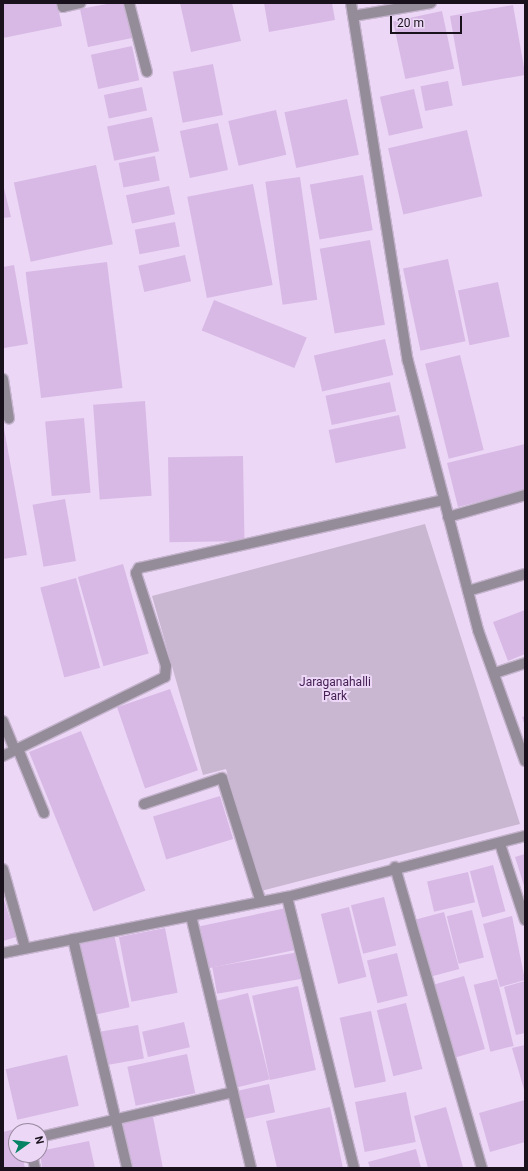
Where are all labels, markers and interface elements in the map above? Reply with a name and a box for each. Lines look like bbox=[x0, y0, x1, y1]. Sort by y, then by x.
scale bar bbox=[392, 8, 464, 34]
text: 20 m bbox=[397, 16, 424, 30]
park label: Jaraganahalli Park bbox=[299, 676, 371, 704]
north arrow bbox=[8, 1123, 48, 1163]
text: N bbox=[32, 1135, 46, 1146]

